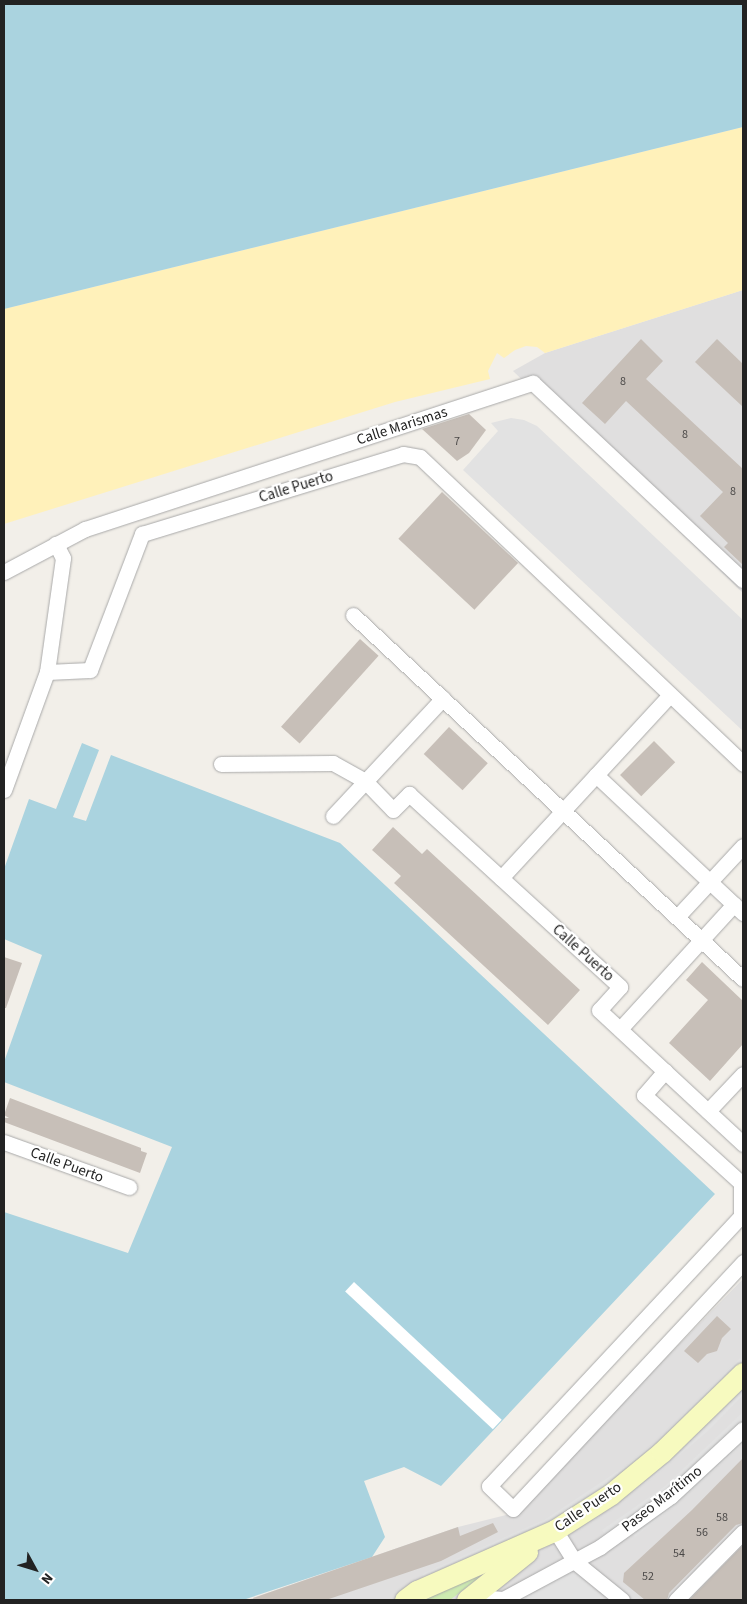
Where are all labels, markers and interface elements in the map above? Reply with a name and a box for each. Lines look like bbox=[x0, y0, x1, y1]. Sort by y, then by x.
house number: 8 bbox=[620, 375, 626, 389]
street label: Calle Marismas bbox=[354, 403, 450, 449]
house number: 8 bbox=[682, 428, 688, 442]
house number: 7 bbox=[454, 435, 460, 449]
street label: Calle Puerto bbox=[257, 467, 335, 507]
house number: 8 bbox=[730, 485, 736, 499]
street label: Calle Puerto bbox=[549, 921, 617, 985]
street label: Calle Puerto bbox=[28, 1143, 106, 1187]
street label: Paseo Marítimo bbox=[618, 1462, 706, 1536]
street label: Calle Puerto bbox=[551, 1478, 625, 1536]
house number: 58 bbox=[716, 1511, 728, 1525]
house number: 56 bbox=[696, 1526, 708, 1540]
north arrow bbox=[10, 1544, 60, 1594]
house number: 54 bbox=[673, 1547, 685, 1561]
text: N bbox=[36, 1569, 57, 1588]
house number: 52 bbox=[642, 1570, 654, 1584]

